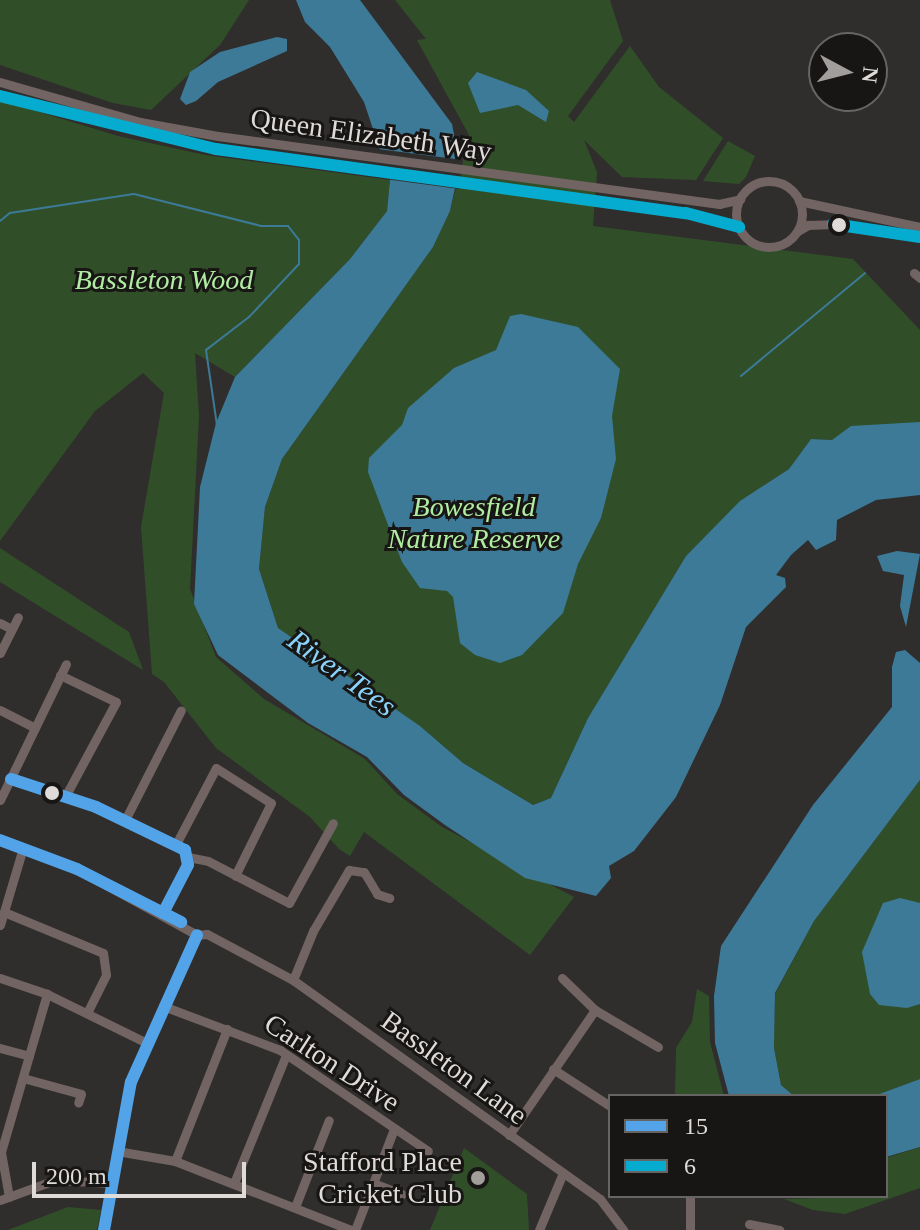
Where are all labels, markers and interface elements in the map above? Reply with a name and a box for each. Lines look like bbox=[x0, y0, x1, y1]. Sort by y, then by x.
north arrow bbox=[808, 32, 888, 112]
text: N bbox=[857, 65, 884, 84]
street label: Queen Elizabeth Way bbox=[248, 101, 494, 169]
unlabelled marker bbox=[831, 217, 847, 233]
park label: Bassleton Wood bbox=[75, 263, 253, 297]
park label: Bowesfield Nature Reserve bbox=[388, 490, 560, 556]
water label: River Tees bbox=[281, 622, 403, 724]
unlabelled marker bbox=[44, 785, 60, 801]
street label: Bassleton Lane bbox=[375, 1004, 533, 1132]
street label: Carlton Drive bbox=[258, 1007, 406, 1119]
legend bbox=[608, 1094, 888, 1198]
text: 15 bbox=[684, 1113, 708, 1139]
place label: Stafford Place Cricket Club bbox=[303, 1145, 462, 1211]
scale bar bbox=[36, 1146, 250, 1196]
text: 6 bbox=[684, 1153, 696, 1179]
text: 200 m bbox=[46, 1163, 107, 1189]
marker: Stafford Place Cricket Club bbox=[469, 1169, 487, 1187]

